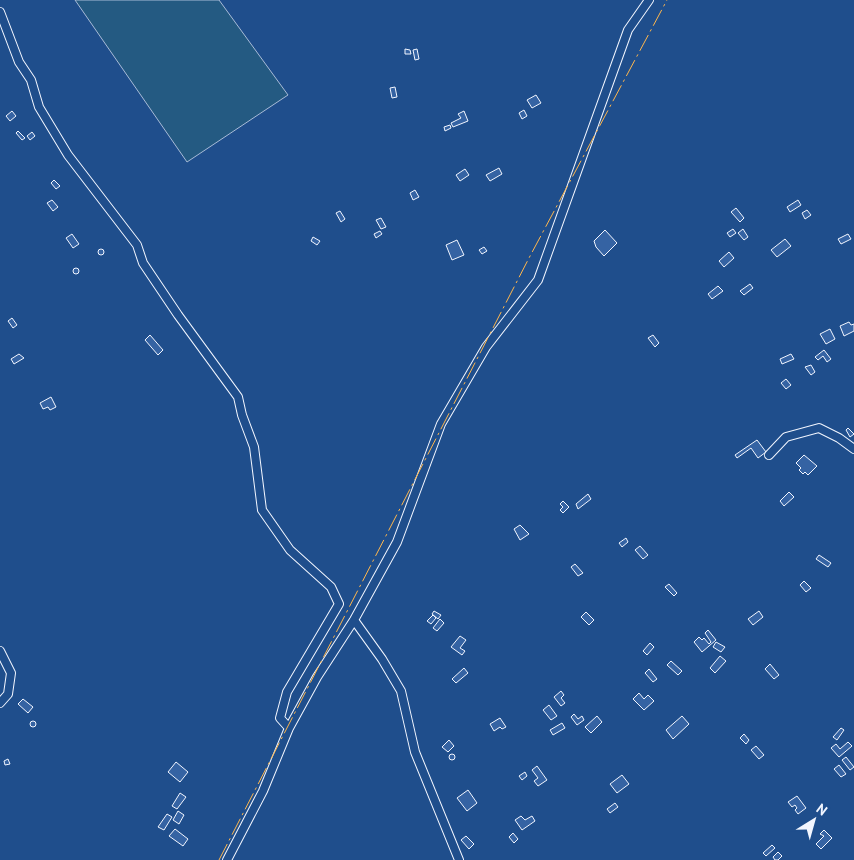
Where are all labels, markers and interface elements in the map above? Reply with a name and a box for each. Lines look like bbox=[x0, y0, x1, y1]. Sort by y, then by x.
north arrow bbox=[789, 795, 839, 845]
text: N bbox=[813, 800, 831, 820]

